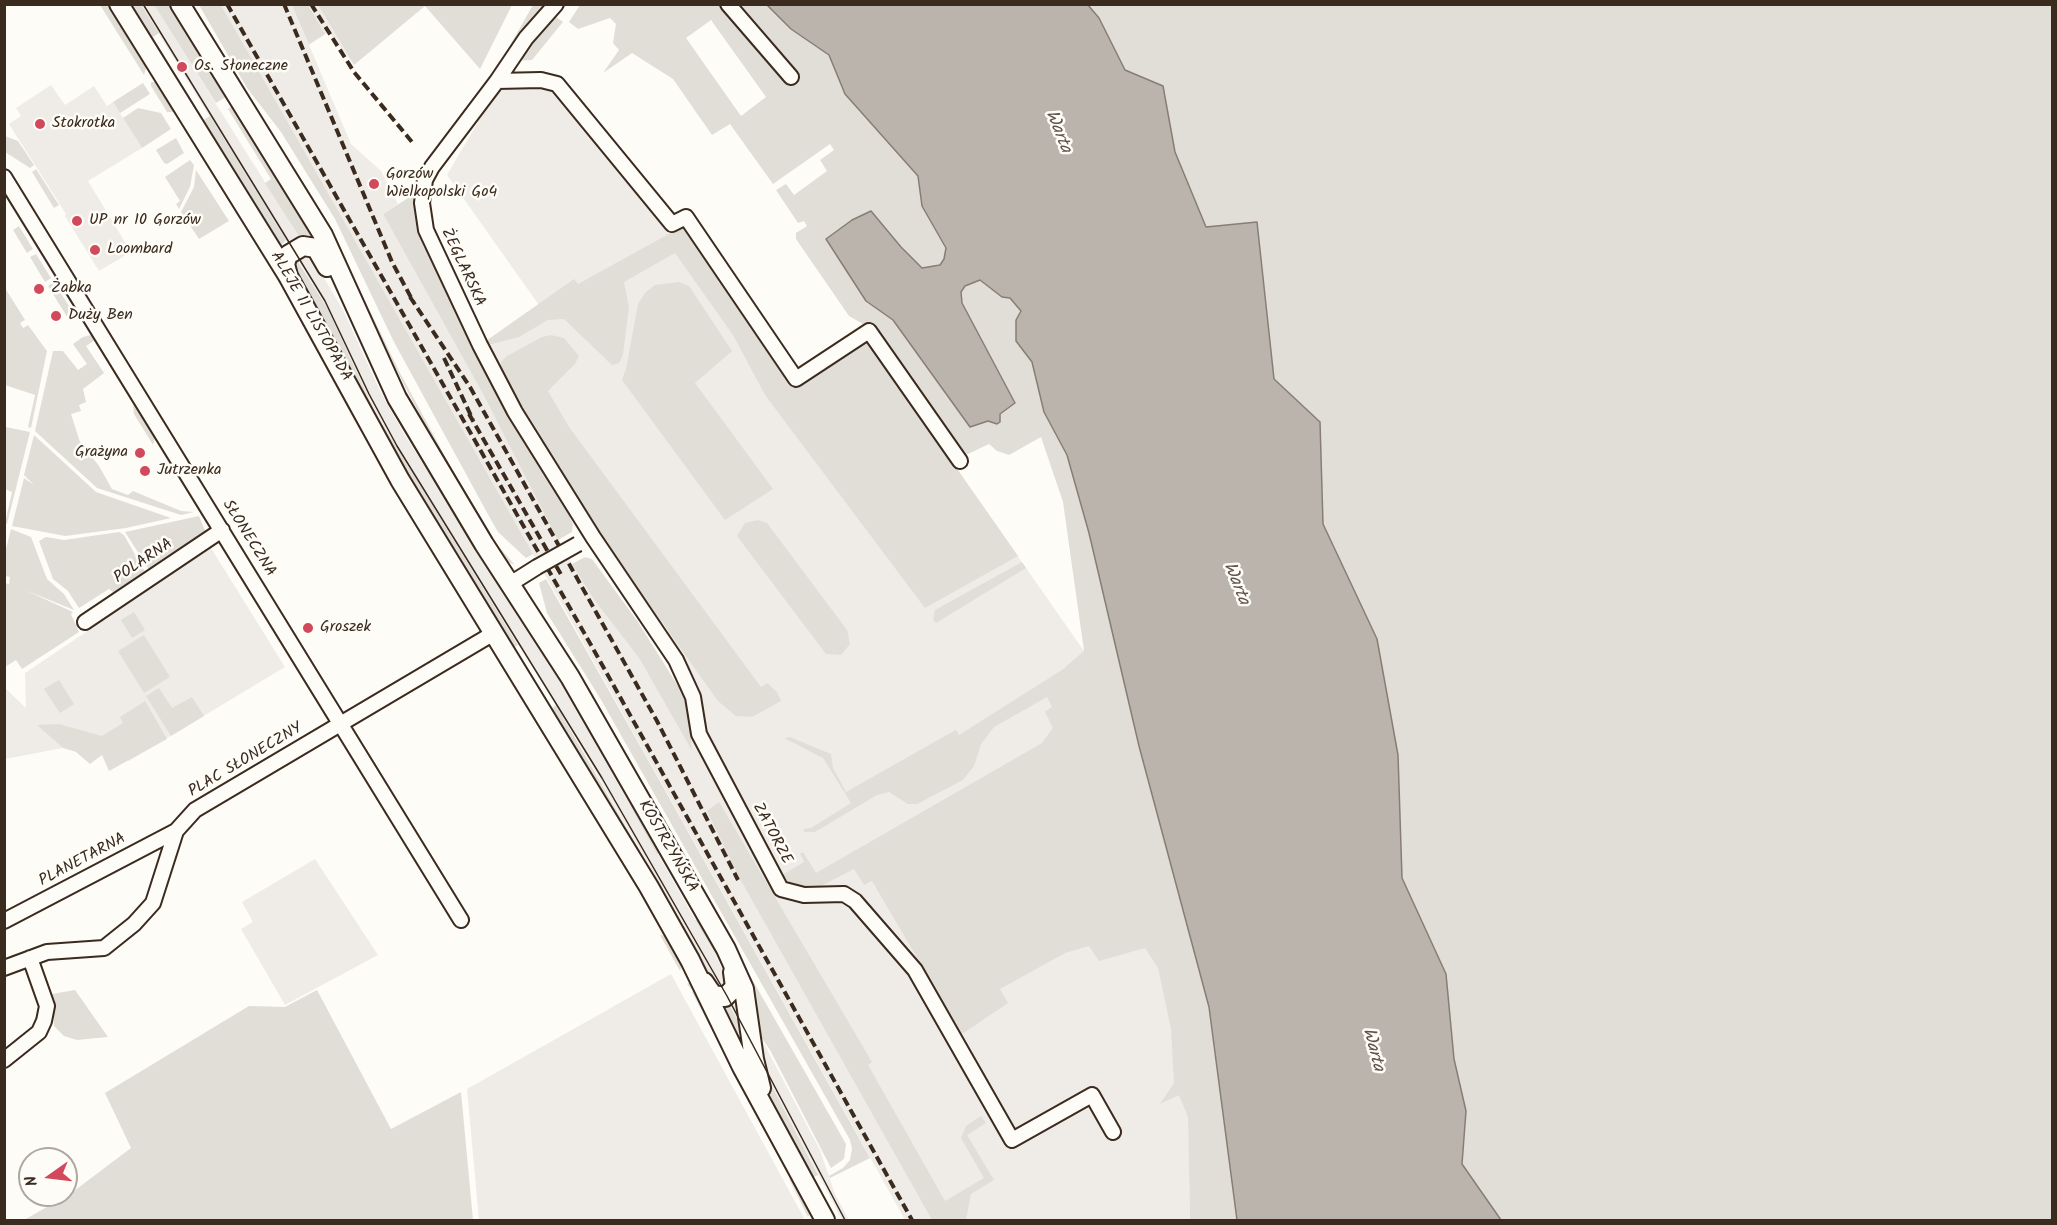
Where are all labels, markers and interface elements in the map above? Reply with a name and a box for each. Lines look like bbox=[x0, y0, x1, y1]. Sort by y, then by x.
place label: Os. Słoneczne bbox=[194, 57, 288, 77]
marker: Os. Słoneczne bbox=[175, 60, 189, 74]
water label: Warta bbox=[1039, 108, 1075, 156]
place label: Stokrotka bbox=[52, 114, 115, 134]
marker: Stokrotka bbox=[33, 117, 47, 131]
place label: Gorzów Wielkopolski Go4 bbox=[386, 165, 497, 203]
marker: Gorzów Wielkopolski Go4 bbox=[367, 177, 381, 191]
place label: UP nr 10 Gorzów bbox=[89, 211, 201, 231]
marker: UP nr 10 Gorzów bbox=[70, 214, 84, 228]
street label: ŻEGLARSKA bbox=[435, 226, 489, 310]
place label: Loombard bbox=[107, 240, 172, 260]
marker: Loombard bbox=[88, 243, 102, 257]
street label: ALEJE 11 LISTOPADA bbox=[265, 249, 355, 385]
place label: Żabka bbox=[51, 279, 92, 299]
marker: Żabka bbox=[32, 282, 46, 296]
place label: Duży Ben bbox=[68, 306, 133, 326]
marker: Duży Ben bbox=[49, 309, 63, 323]
place label: Grażyna bbox=[75, 443, 128, 463]
marker: Grażyna bbox=[133, 446, 147, 460]
place label: Jutrzenka bbox=[157, 461, 221, 481]
marker: Jutrzenka bbox=[138, 464, 152, 478]
street label: SŁONECZNA bbox=[217, 497, 279, 581]
street label: POLARNA bbox=[111, 535, 177, 589]
water label: Warta bbox=[1217, 560, 1253, 608]
place label: Groszek bbox=[320, 618, 371, 638]
marker: Groszek bbox=[301, 621, 315, 635]
street label: PLAC SŁONECZNY bbox=[186, 719, 306, 803]
street label: KOSTRZYŃSKA bbox=[633, 797, 701, 897]
street label: ZATORZE bbox=[747, 800, 795, 868]
street label: PLANETARNA bbox=[36, 830, 130, 892]
water label: Warta bbox=[1356, 1026, 1388, 1074]
north arrow bbox=[18, 1147, 78, 1207]
text: N bbox=[19, 1173, 45, 1189]

